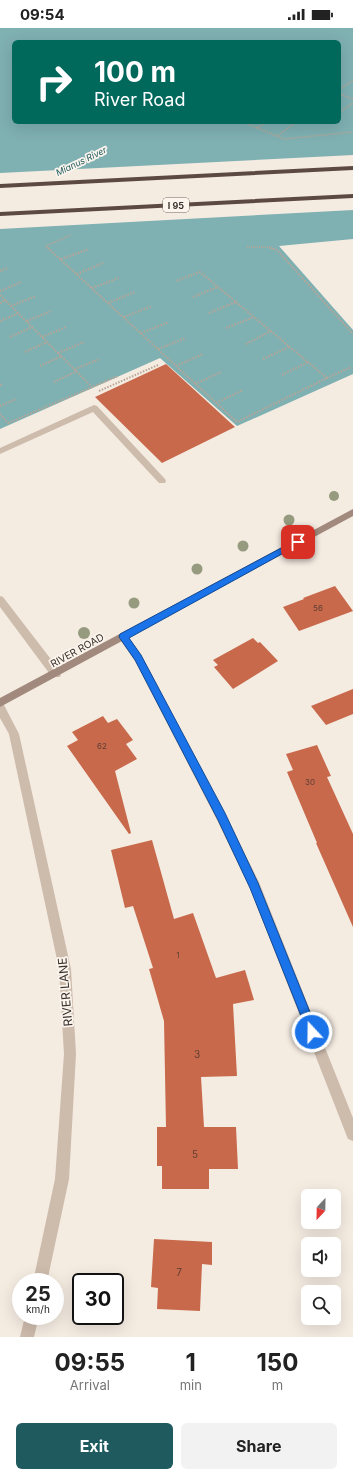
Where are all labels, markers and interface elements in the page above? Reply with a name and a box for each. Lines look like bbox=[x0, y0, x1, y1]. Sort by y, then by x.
text: 09:54 bbox=[20, 5, 65, 24]
text: 100 m bbox=[94, 55, 176, 89]
icon: right bbox=[28, 56, 80, 108]
text: River Road bbox=[94, 89, 185, 110]
water label: Mianus River bbox=[54, 144, 109, 178]
road number: I 95 bbox=[163, 198, 189, 212]
pin bbox=[281, 525, 315, 559]
icon: arrive bbox=[287, 531, 309, 553]
house number: 56 bbox=[313, 603, 323, 613]
street label: RIVER ROAD bbox=[48, 630, 106, 670]
house number: 62 bbox=[97, 741, 107, 751]
house number: 30 bbox=[305, 777, 315, 787]
house number: 1 bbox=[176, 950, 180, 960]
street label: RIVER LANE bbox=[55, 957, 75, 1027]
position arrow bbox=[291, 1011, 333, 1053]
house number: 3 bbox=[194, 1048, 200, 1060]
house number: 5 bbox=[192, 1148, 198, 1160]
north arrow bbox=[301, 1189, 341, 1229]
map controls bbox=[301, 1189, 341, 1325]
button: sound bbox=[301, 1237, 341, 1277]
house number: 7 bbox=[176, 1266, 182, 1278]
speed limit sign: 30 bbox=[72, 1273, 124, 1325]
text: 25 bbox=[25, 1282, 51, 1306]
button: search bbox=[301, 1285, 341, 1325]
text: km/h bbox=[26, 1303, 50, 1315]
text: 09:55 bbox=[55, 1348, 125, 1377]
text: 1 bbox=[186, 1348, 196, 1377]
text: 150 bbox=[257, 1348, 298, 1377]
text: Arrival bbox=[70, 1377, 110, 1393]
text: min bbox=[180, 1377, 202, 1393]
text: m bbox=[272, 1377, 283, 1393]
button: Exit bbox=[16, 1423, 173, 1469]
button: Share bbox=[181, 1423, 337, 1469]

